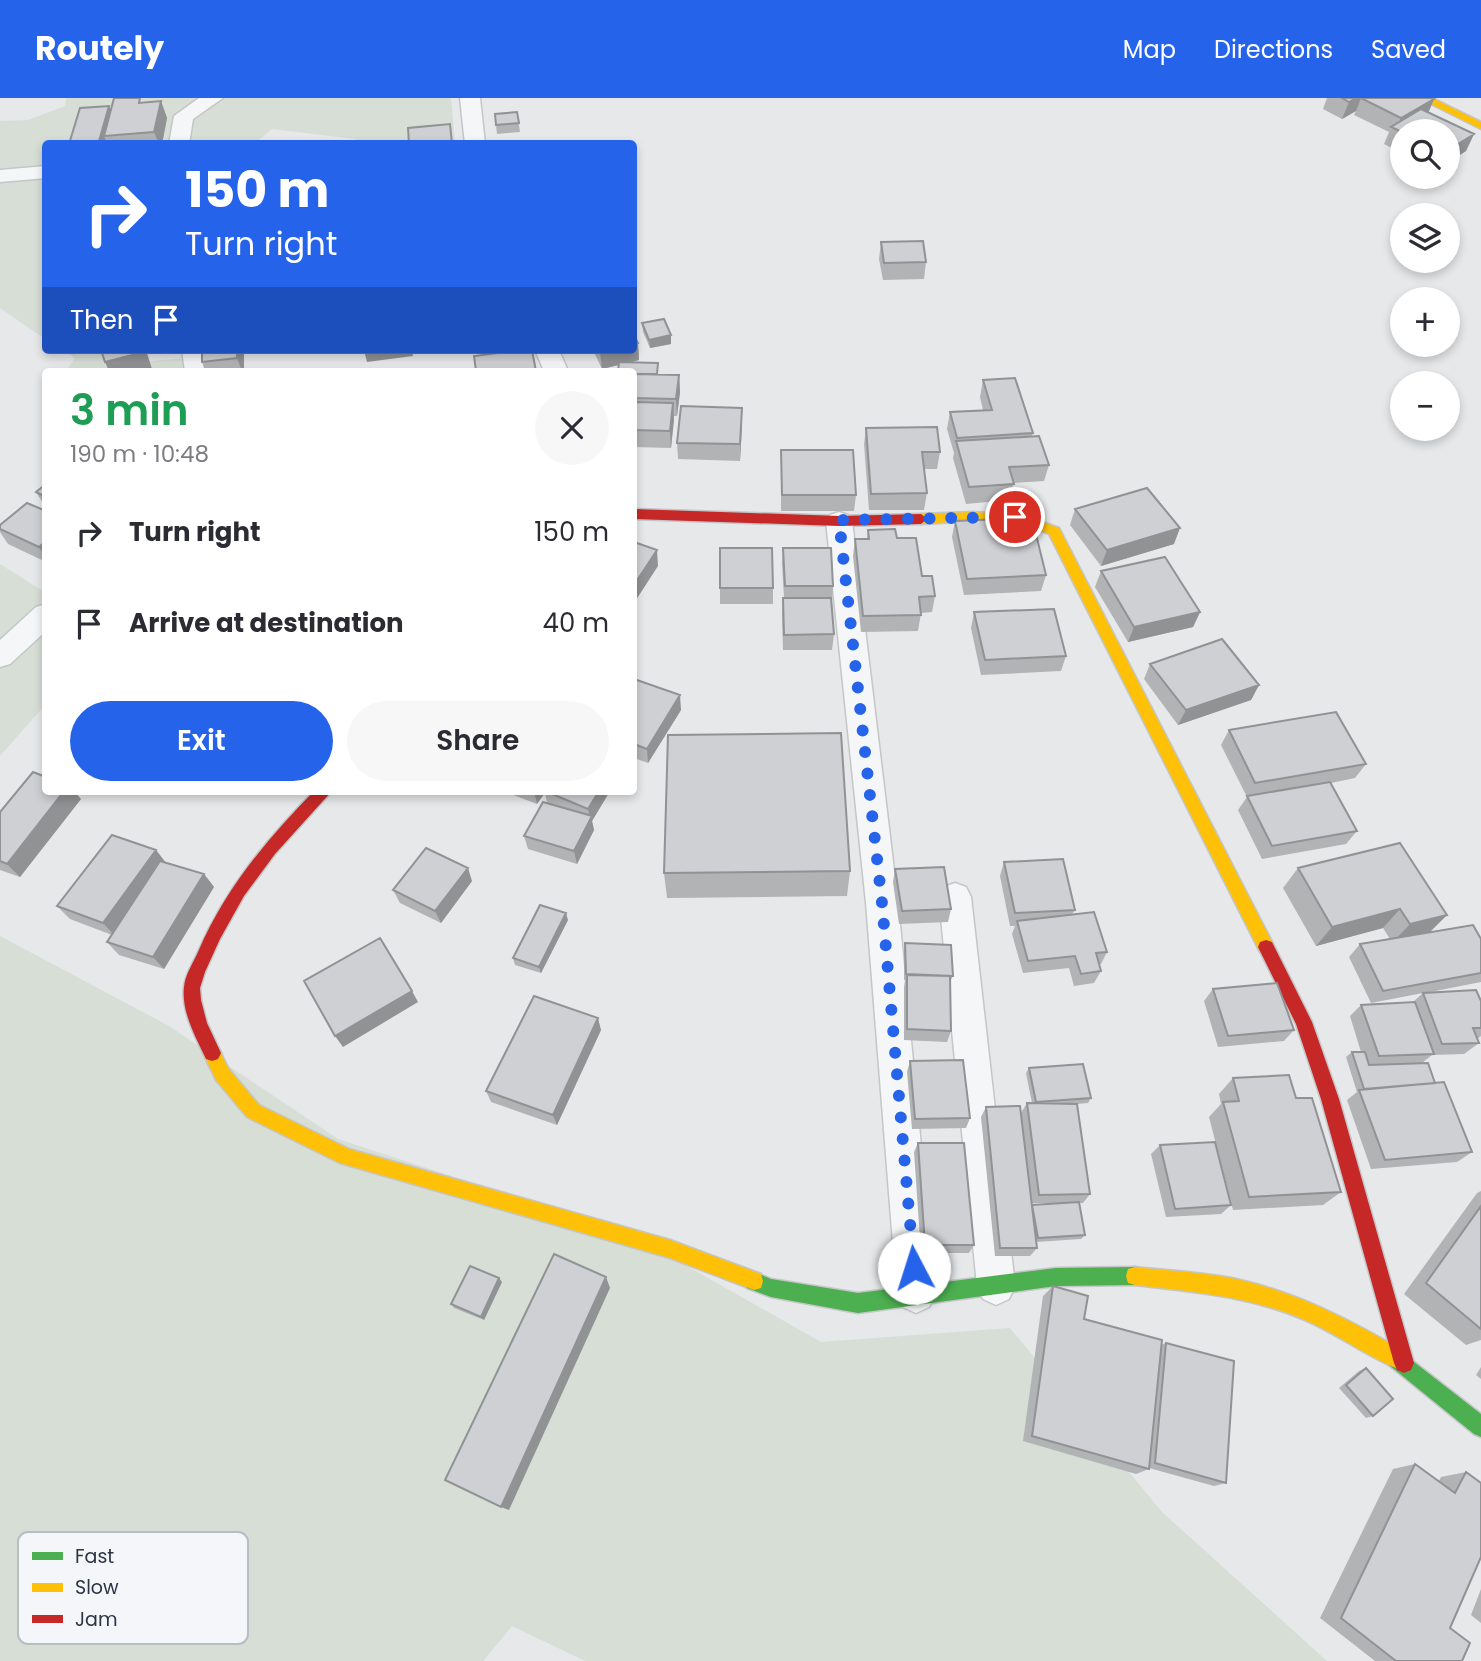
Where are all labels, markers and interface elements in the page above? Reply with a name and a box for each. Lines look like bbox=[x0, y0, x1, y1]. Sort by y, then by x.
text: Routely bbox=[35, 25, 164, 72]
text: Map bbox=[1123, 33, 1176, 66]
text: Directions bbox=[1214, 33, 1333, 66]
text: Saved bbox=[1371, 33, 1446, 66]
map controls bbox=[1390, 119, 1460, 441]
button: search bbox=[1390, 119, 1460, 189]
text: 150 m bbox=[185, 156, 330, 224]
icon: right bbox=[70, 168, 161, 259]
button: layers bbox=[1390, 203, 1460, 273]
text: Turn right bbox=[185, 221, 337, 266]
button: + bbox=[1390, 287, 1460, 357]
icon: arrive bbox=[147, 301, 185, 339]
text: Then bbox=[70, 302, 133, 338]
button: − bbox=[1390, 371, 1460, 441]
text: 3 min bbox=[70, 381, 189, 440]
button: close bbox=[535, 391, 609, 465]
text: 190 m · 10:48 bbox=[70, 438, 209, 470]
pin bbox=[985, 487, 1045, 547]
icon: arrive bbox=[996, 498, 1034, 536]
icon: right bbox=[70, 514, 108, 552]
text: Turn right bbox=[129, 514, 261, 550]
text: 150 m bbox=[534, 514, 609, 550]
icon: arrive bbox=[70, 605, 108, 643]
text: Arrive at destination bbox=[129, 605, 404, 641]
text: 40 m bbox=[543, 605, 609, 641]
button: Exit bbox=[70, 701, 333, 781]
button: Share bbox=[347, 701, 609, 781]
position arrow bbox=[877, 1231, 951, 1305]
legend bbox=[18, 1532, 248, 1644]
text: Fast bbox=[75, 1543, 114, 1570]
text: Slow bbox=[75, 1574, 119, 1601]
text: Jam bbox=[75, 1606, 117, 1633]

